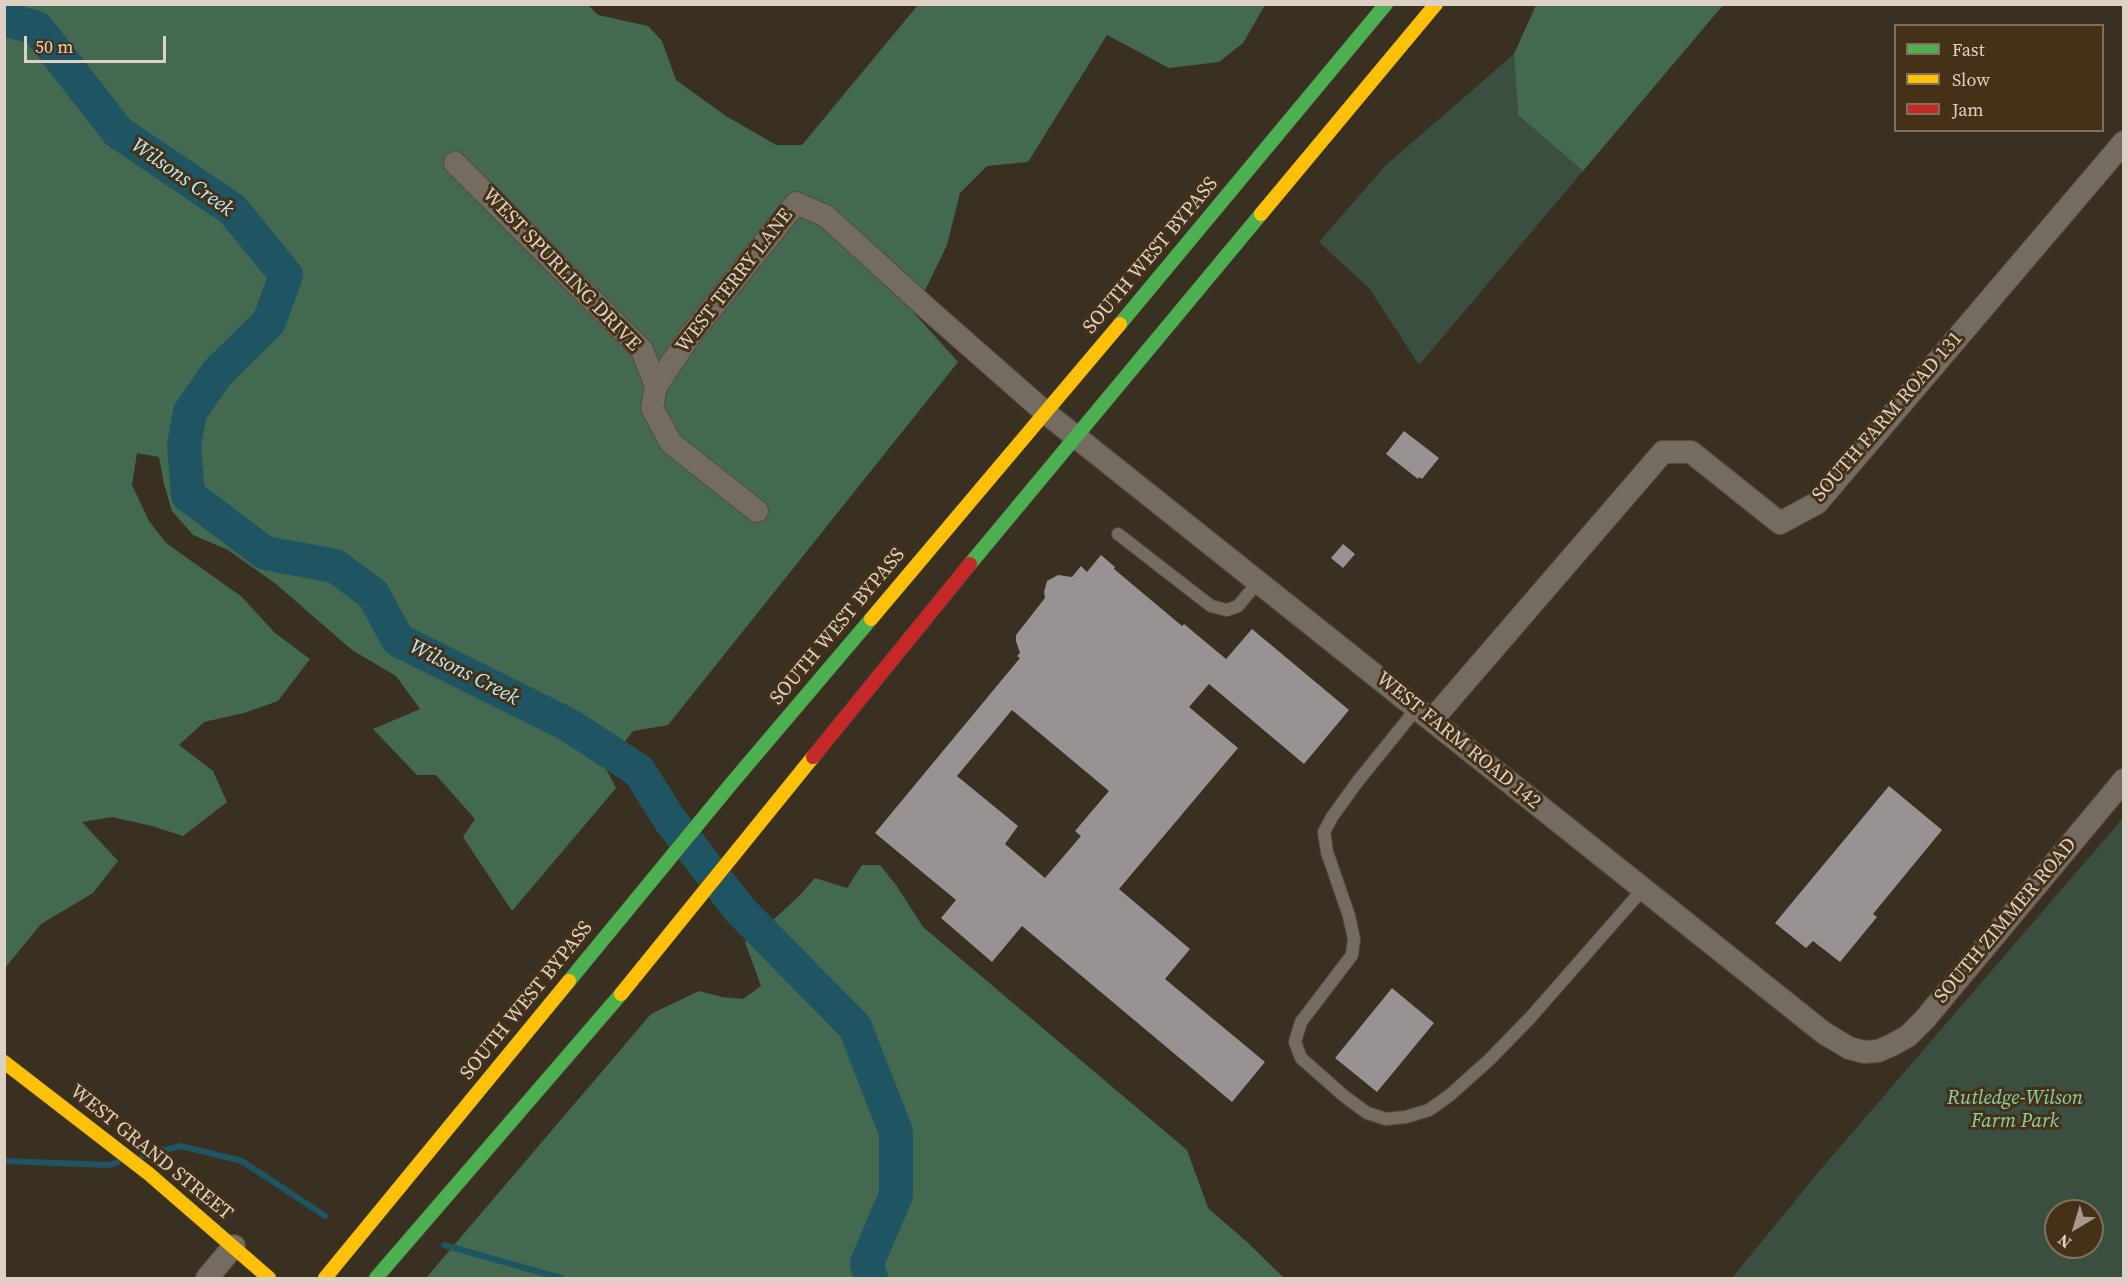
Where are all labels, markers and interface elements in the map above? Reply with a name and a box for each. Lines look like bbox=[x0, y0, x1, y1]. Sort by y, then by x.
scale bar bbox=[27, 24, 170, 62]
legend bbox=[1894, 24, 2104, 132]
text: 50 m bbox=[35, 34, 73, 59]
text: Fast bbox=[1952, 37, 1985, 62]
text: Slow bbox=[1952, 67, 1990, 92]
text: Jam bbox=[1952, 97, 1984, 122]
water label: Wilsons Creek bbox=[126, 133, 238, 223]
street label: SOUTH WEST BYPASS bbox=[1078, 173, 1224, 339]
street label: WEST SPURLING DRIVE bbox=[477, 183, 645, 357]
street label: WEST TERRY LANE bbox=[671, 204, 799, 358]
street label: SOUTH FARM ROAD 131 bbox=[1808, 327, 1968, 507]
street label: SOUTH WEST BYPASS bbox=[765, 544, 911, 710]
water label: Wilsons Creek bbox=[405, 635, 523, 711]
street label: WEST FARM ROAD 142 bbox=[1371, 667, 1545, 815]
street label: SOUTH ZIMMER ROAD bbox=[1930, 833, 2082, 1009]
street label: SOUTH WEST BYPASS bbox=[456, 917, 598, 1085]
street label: WEST GRAND STREET bbox=[65, 1080, 237, 1226]
park label: Rutledge-Wilson Farm Park bbox=[1947, 1087, 2083, 1134]
north arrow bbox=[2044, 1199, 2104, 1259]
text: N bbox=[2053, 1229, 2076, 1254]

